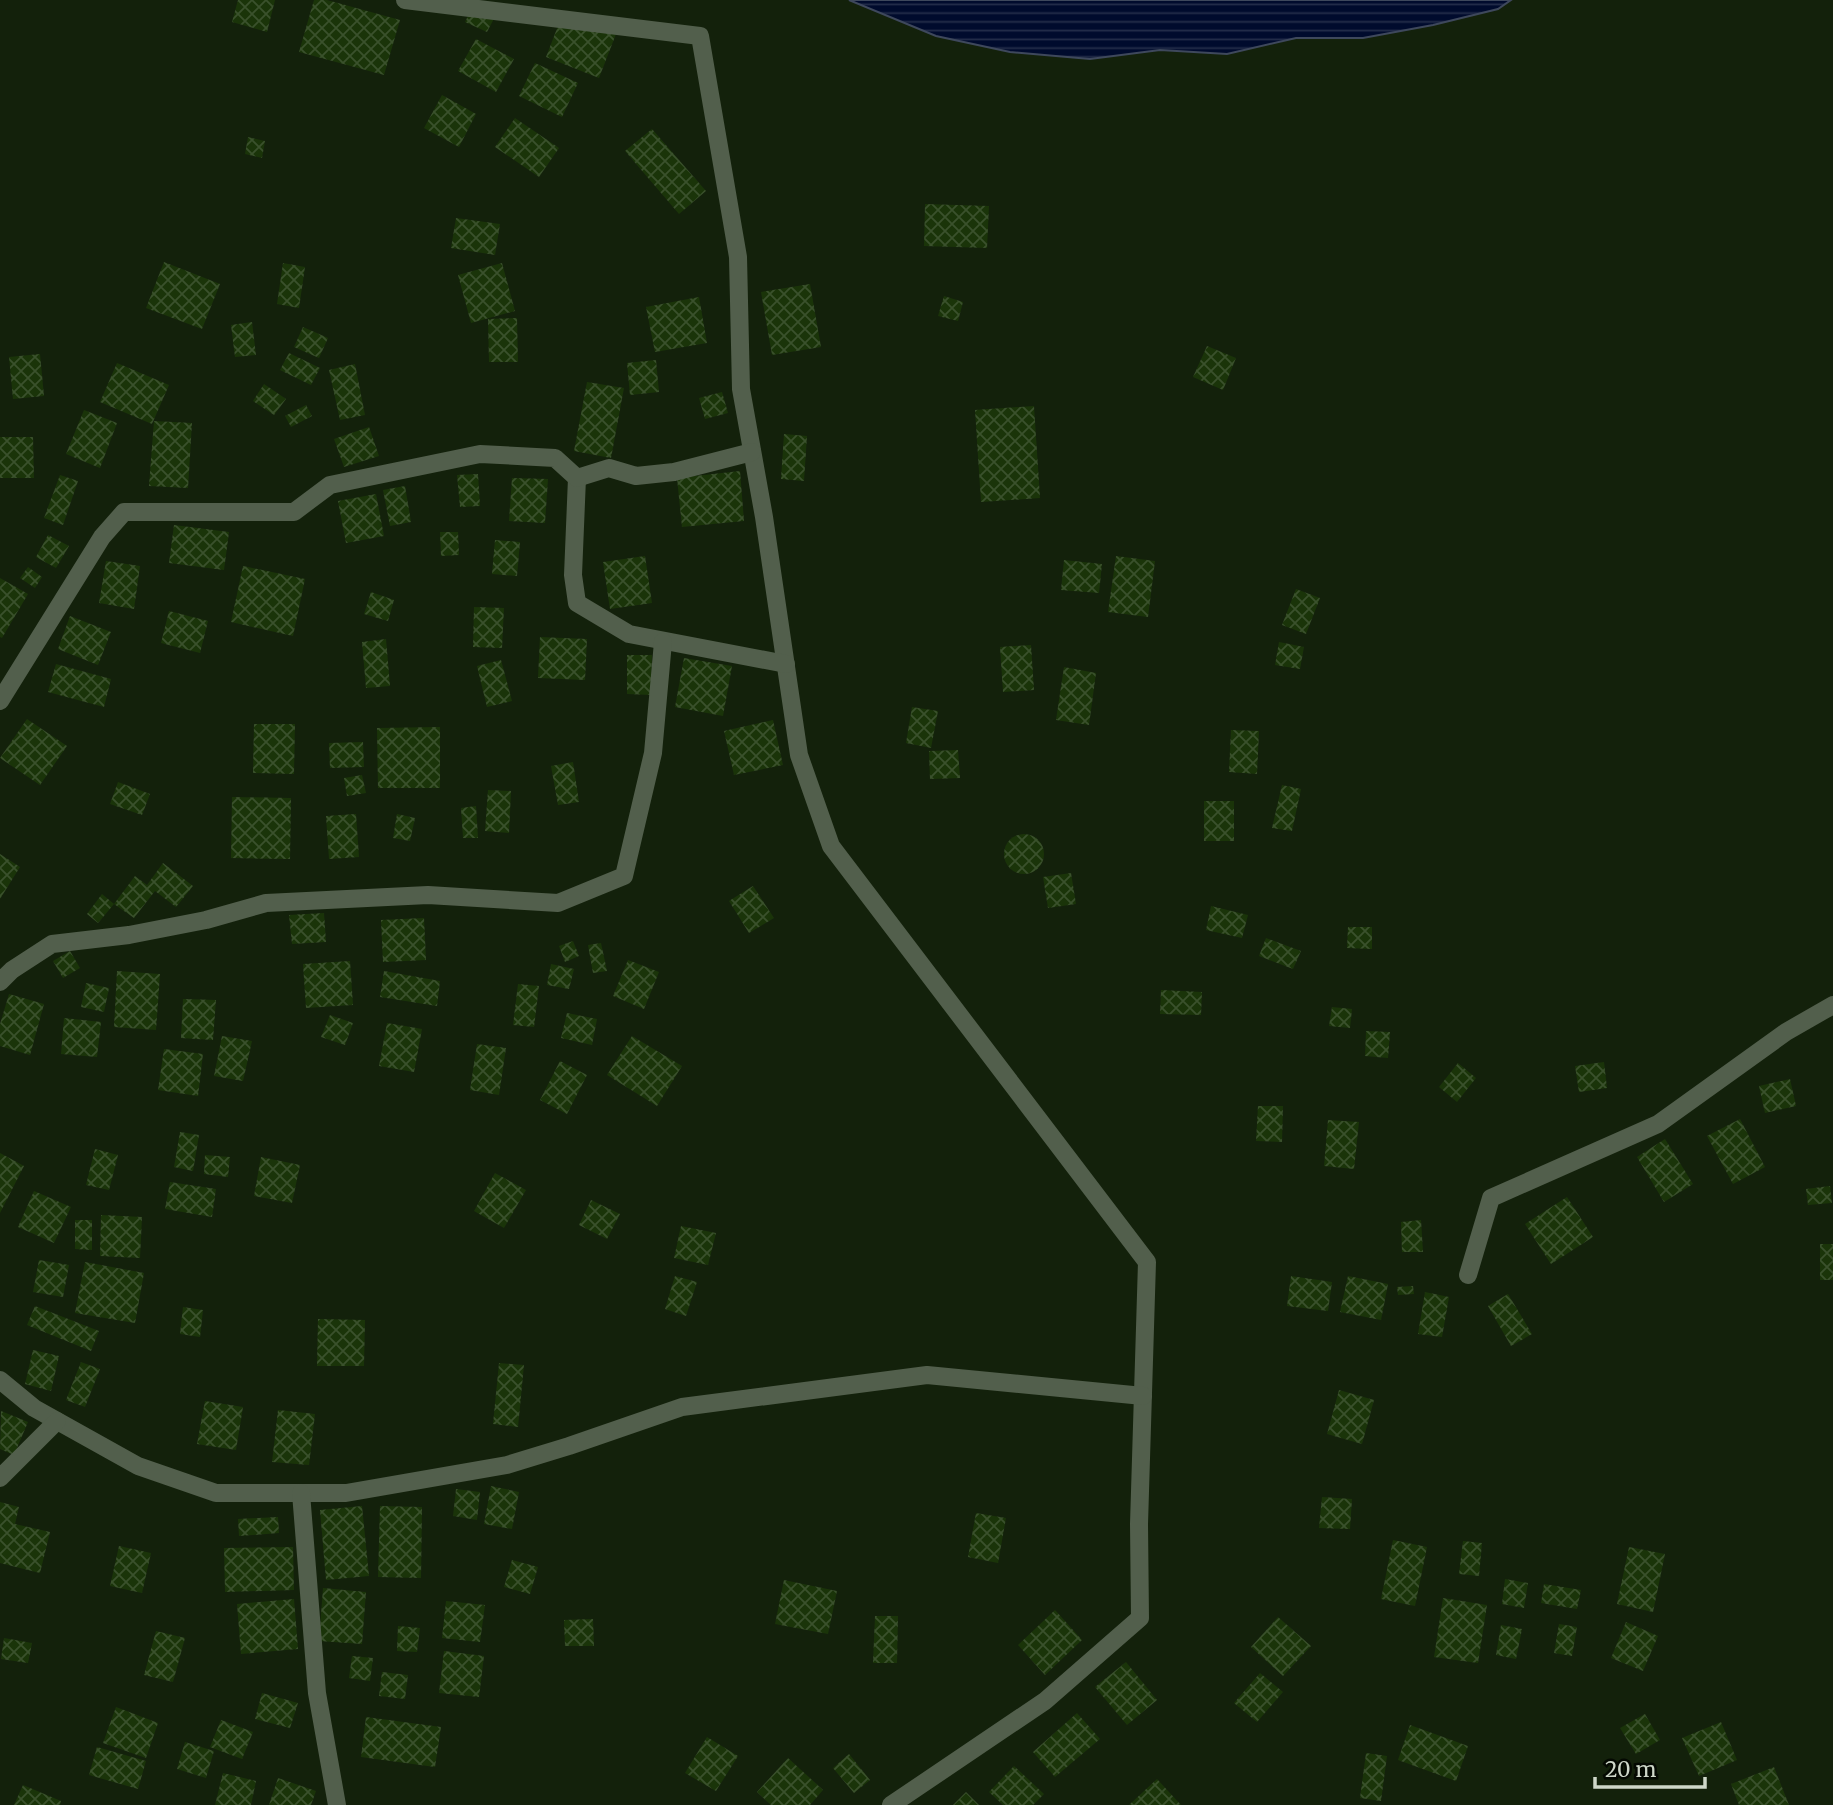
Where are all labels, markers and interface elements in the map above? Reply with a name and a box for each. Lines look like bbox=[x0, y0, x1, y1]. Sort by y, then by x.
scale bar bbox=[1595, 1745, 1705, 1789]
text: 20 m bbox=[1605, 1756, 1657, 1783]

